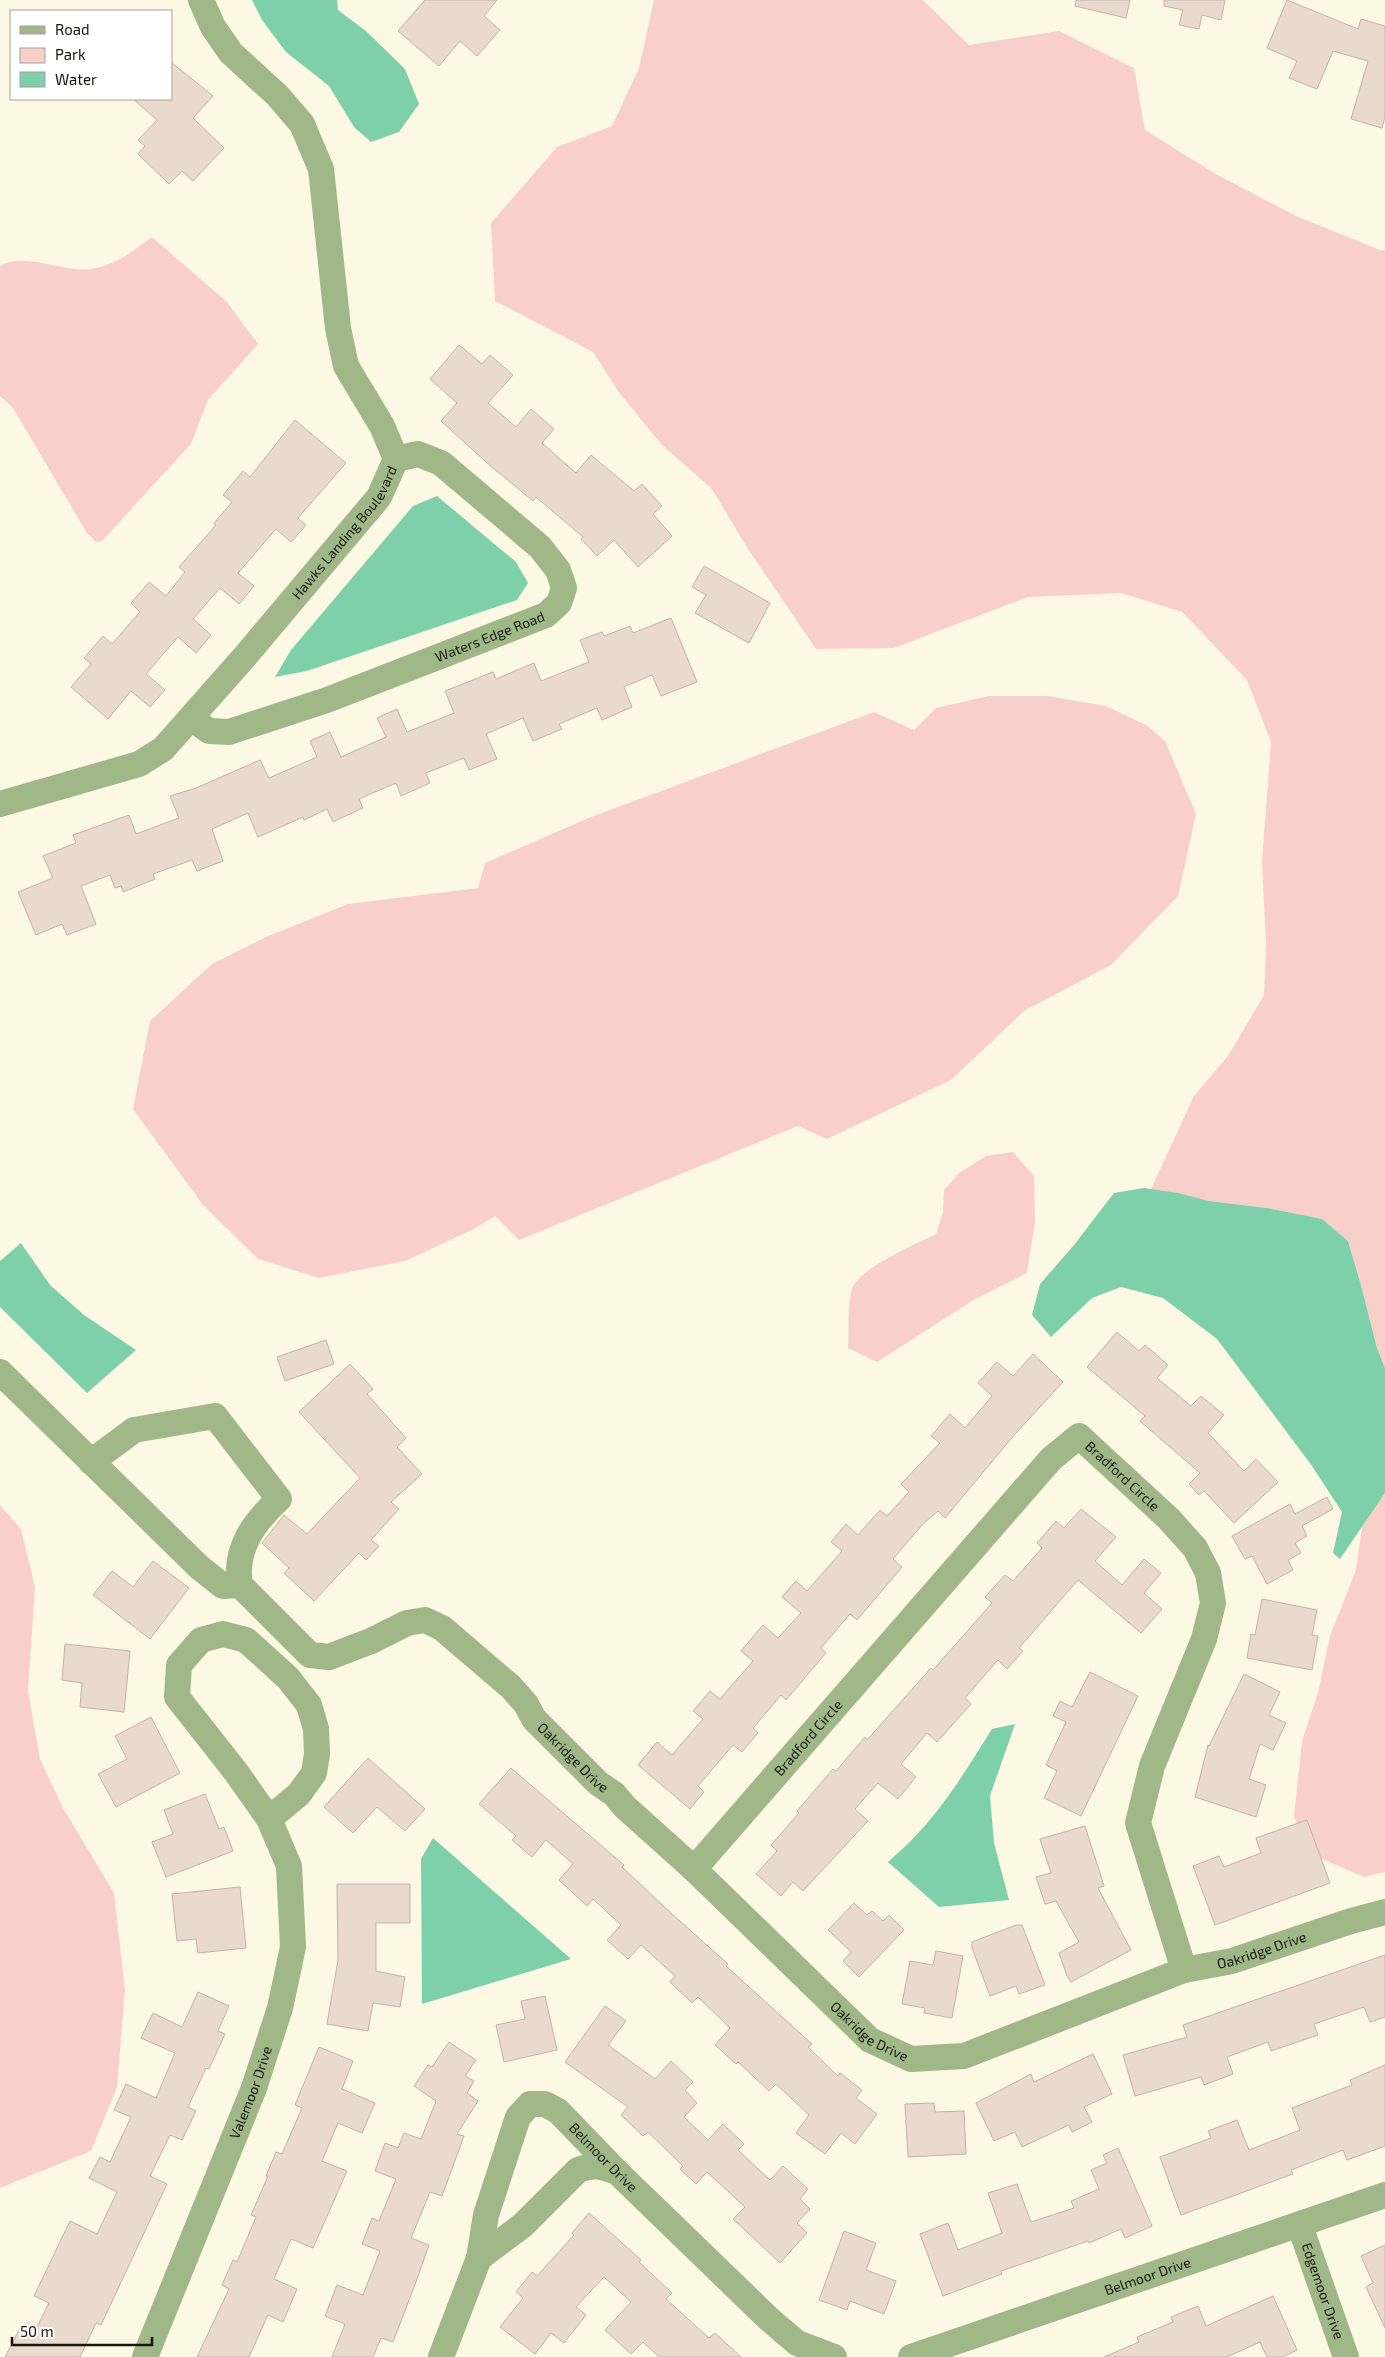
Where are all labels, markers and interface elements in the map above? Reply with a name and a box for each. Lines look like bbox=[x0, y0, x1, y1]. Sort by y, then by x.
legend bbox=[10, 10, 172, 100]
text: Road bbox=[55, 20, 90, 38]
text: Park bbox=[55, 45, 86, 63]
text: Water bbox=[55, 70, 97, 88]
street label: Hawks Landing Boulevard bbox=[288, 463, 400, 602]
street label: Waters Edge Road bbox=[432, 607, 547, 665]
street label: Bradford Circle bbox=[1082, 1437, 1164, 1514]
street label: Bradford Circle bbox=[770, 1696, 846, 1779]
street label: Oakridge Drive bbox=[534, 1718, 612, 1796]
street label: Oakridge Drive bbox=[1215, 1928, 1308, 1972]
street label: Oakridge Drive bbox=[827, 1997, 911, 2065]
street label: Valemoor Drive bbox=[225, 2044, 275, 2141]
street label: Belmoor Drive bbox=[566, 2119, 641, 2195]
street label: Edgemoor Drive bbox=[1299, 2240, 1348, 2341]
street label: Belmoor Drive bbox=[1102, 2253, 1193, 2298]
scale bar bbox=[12, 2314, 152, 2346]
text: 50 m bbox=[20, 2322, 54, 2340]

